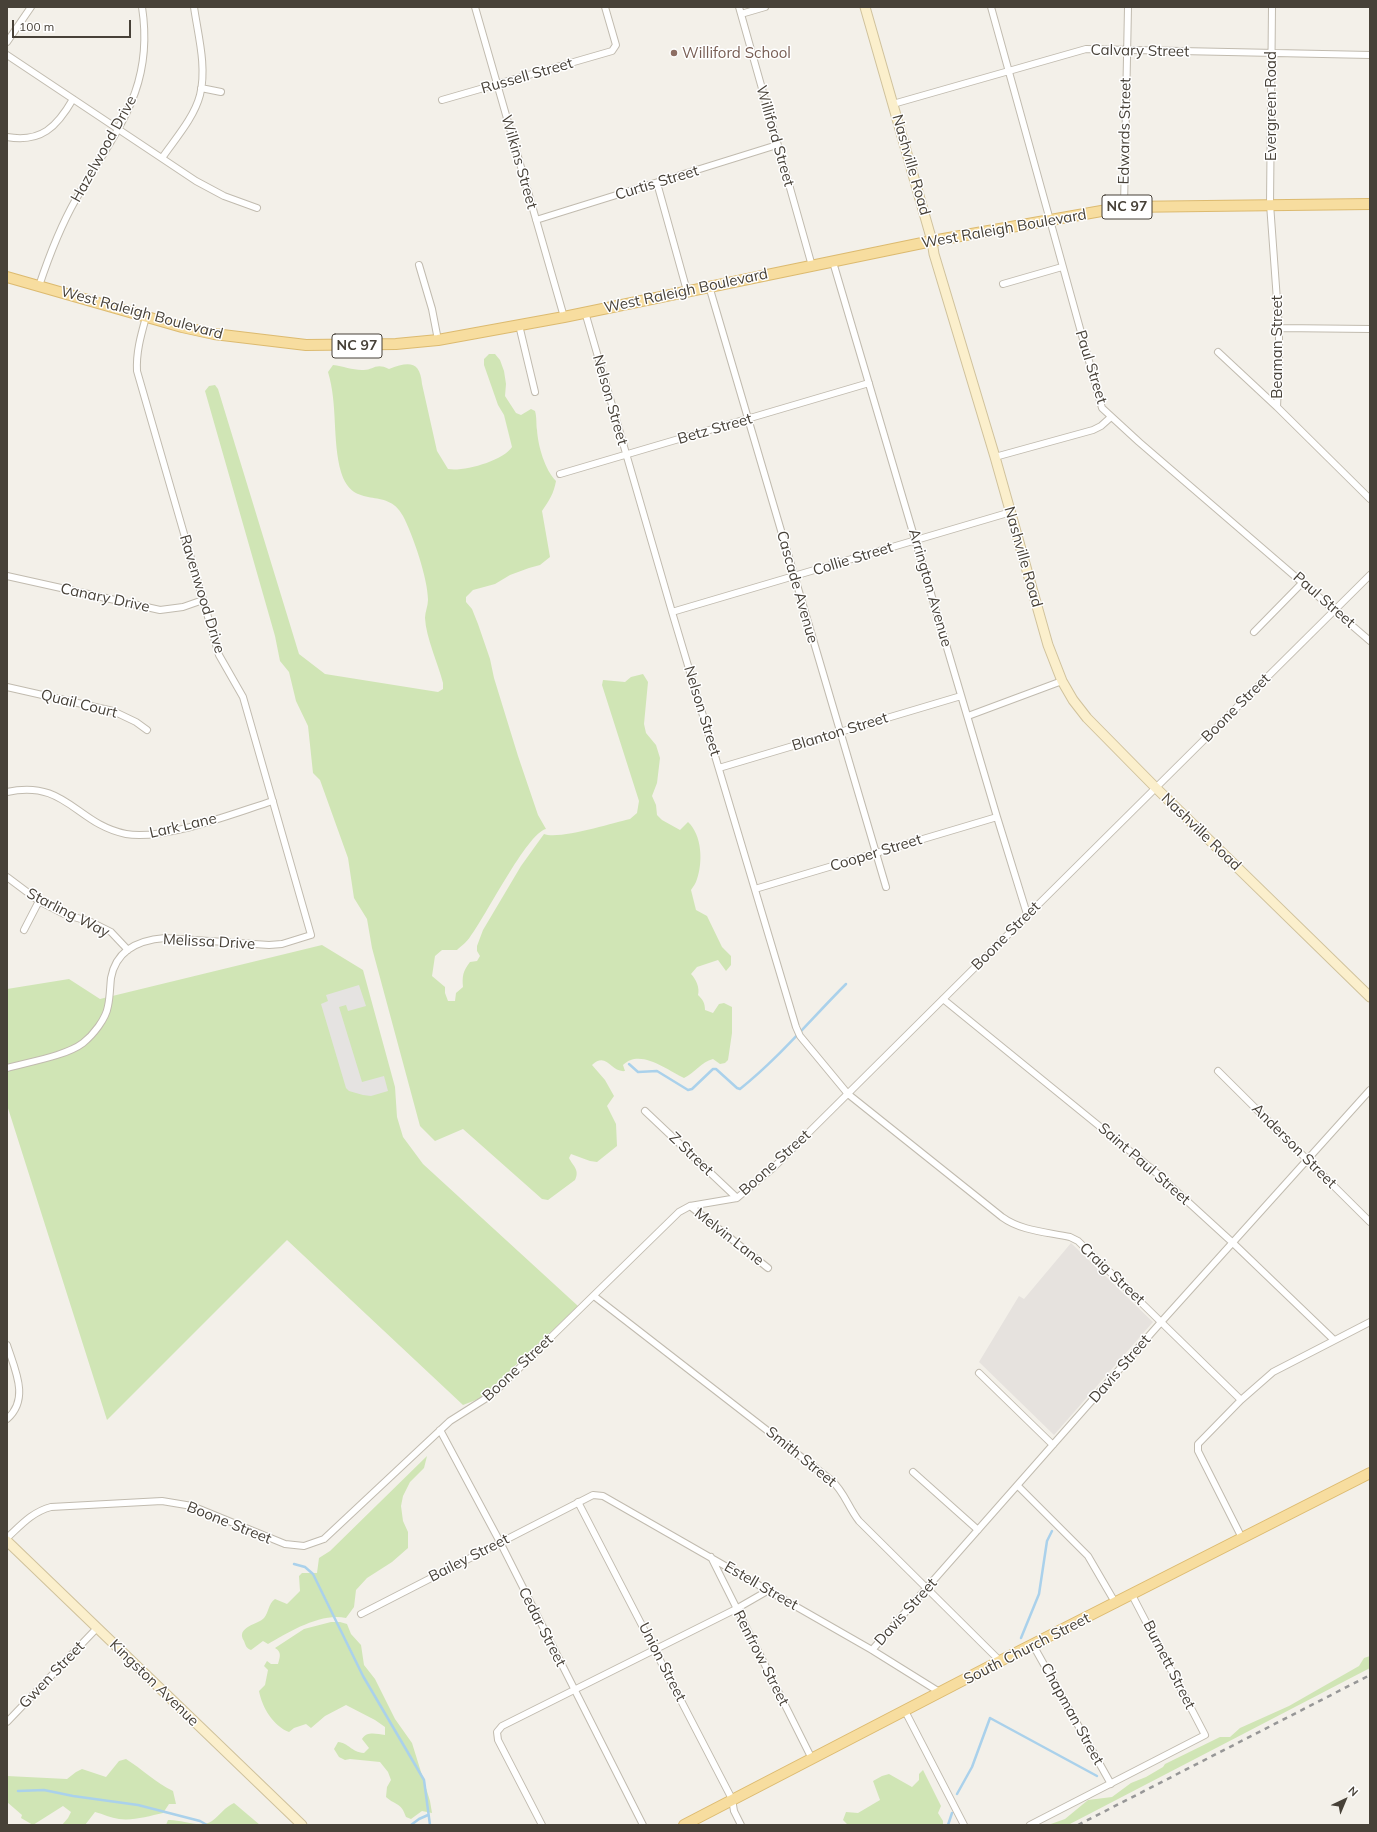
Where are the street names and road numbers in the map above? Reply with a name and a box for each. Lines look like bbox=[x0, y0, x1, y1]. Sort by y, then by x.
street label: Calvary Street bbox=[1091, 41, 1189, 61]
street label: Evergreen Road bbox=[1262, 51, 1280, 161]
street label: Russell Street bbox=[479, 54, 575, 98]
street label: Edwards Street bbox=[1115, 77, 1135, 185]
street label: Williford Street bbox=[752, 83, 798, 189]
street label: Hazelwood Drive bbox=[67, 93, 141, 205]
street label: Wilkins Street bbox=[497, 113, 541, 211]
street label: Nashville Road bbox=[888, 113, 934, 217]
street label: Curtis Street bbox=[613, 162, 701, 204]
road number: NC 97 bbox=[1102, 195, 1152, 219]
street label: West Raleigh Boulevard bbox=[920, 206, 1088, 252]
street label: West Raleigh Boulevard bbox=[602, 265, 770, 317]
street label: West Raleigh Boulevard bbox=[59, 283, 225, 343]
street label: Beaman Street bbox=[1268, 295, 1286, 399]
street label: Paul Street bbox=[1071, 328, 1111, 406]
road number: NC 97 bbox=[332, 334, 382, 358]
street label: Nelson Street bbox=[589, 353, 631, 447]
street label: Betz Street bbox=[676, 410, 754, 448]
street label: Nashville Road bbox=[1000, 505, 1046, 609]
street label: Arrington Avenue bbox=[905, 527, 955, 649]
street label: Cascade Avenue bbox=[772, 529, 822, 645]
street label: Ravenwood Drive bbox=[175, 532, 229, 656]
street label: Collie Street bbox=[811, 538, 895, 580]
street label: Paul Street bbox=[1289, 568, 1359, 632]
street label: Canary Drive bbox=[59, 580, 151, 616]
street label: Nelson Street bbox=[680, 664, 724, 758]
street label: Boone Street bbox=[1198, 670, 1274, 746]
street label: Quail Court bbox=[39, 686, 119, 722]
street label: Blanton Street bbox=[790, 709, 890, 755]
street label: Nashville Road bbox=[1157, 789, 1245, 875]
street label: Lark Lane bbox=[148, 810, 218, 842]
street label: Cooper Street bbox=[828, 831, 924, 875]
street label: Starling Way bbox=[24, 884, 112, 942]
street label: Boone Street bbox=[968, 898, 1044, 974]
street label: Melissa Drive bbox=[162, 931, 256, 953]
street label: Anderson Street bbox=[1248, 1100, 1340, 1192]
street label: Saint Paul Street bbox=[1094, 1119, 1194, 1209]
street label: Boone Street bbox=[736, 1126, 814, 1200]
street label: Z Street bbox=[665, 1129, 717, 1179]
street label: Melvin Lane bbox=[691, 1204, 767, 1270]
street label: Craig Street bbox=[1076, 1239, 1148, 1309]
street label: Boone Street bbox=[479, 1331, 557, 1405]
street label: Davis Street bbox=[1085, 1331, 1155, 1407]
street label: Smith Street bbox=[762, 1423, 840, 1491]
street label: Boone Street bbox=[184, 1498, 274, 1548]
street label: Bailey Street bbox=[426, 1530, 512, 1586]
street label: Estell Street bbox=[721, 1558, 801, 1614]
street label: Davis Street bbox=[871, 1575, 941, 1649]
street label: Cedar Street bbox=[514, 1584, 570, 1670]
street label: Renfrow Street bbox=[729, 1607, 793, 1709]
street label: South Church Street bbox=[961, 1609, 1093, 1689]
street label: Burnett Street bbox=[1139, 1618, 1199, 1712]
street label: Union Street bbox=[634, 1620, 690, 1704]
street label: Kingston Avenue bbox=[106, 1636, 202, 1730]
street label: Gwen Street bbox=[16, 1638, 88, 1712]
street label: Chapman Street bbox=[1037, 1660, 1107, 1768]

